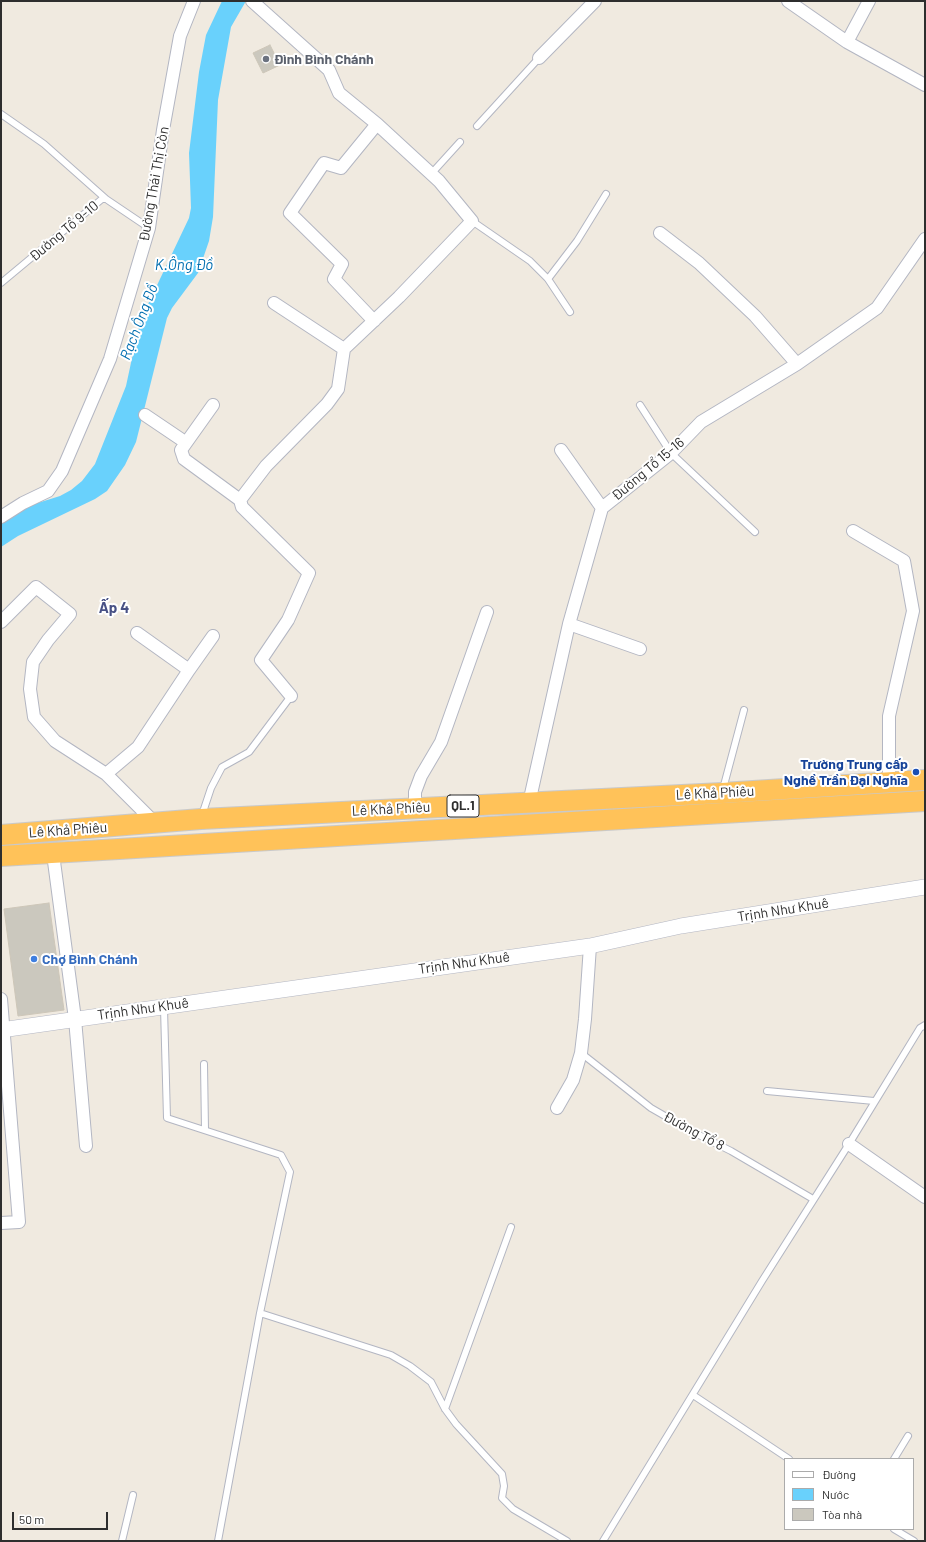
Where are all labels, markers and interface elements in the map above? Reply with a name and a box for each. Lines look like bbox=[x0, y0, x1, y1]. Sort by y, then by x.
place label: Đình Bình Chánh bbox=[274, 51, 374, 67]
marker: Đình Bình Chánh bbox=[261, 54, 271, 64]
street label: Đường Thái Thị Còn bbox=[136, 125, 172, 243]
street label: Đường Tổ 9-10 bbox=[26, 197, 102, 265]
water label: K.Ông Đồ bbox=[155, 256, 213, 274]
water label: Rạch Ông Đồ bbox=[116, 281, 162, 363]
street label: Đường Tổ 15-16 bbox=[608, 434, 688, 504]
district label: Ấp 4 bbox=[99, 599, 129, 617]
place label: Trường Trung cấp Nghề Trần Đại Nghĩa bbox=[784, 756, 908, 788]
marker: Trường Trung cấp Nghề Trần Đại Nghĩa bbox=[911, 767, 921, 777]
street label: Lê Khả Phiêu bbox=[675, 783, 755, 803]
road number: QL.1 bbox=[447, 795, 479, 817]
street label: Lê Khả Phiêu bbox=[351, 799, 431, 819]
street label: Lê Khả Phiêu bbox=[28, 819, 108, 841]
street label: Trịnh Như Khuê bbox=[736, 894, 830, 926]
street label: Trịnh Như Khuê bbox=[417, 948, 511, 978]
place label: Chợ Bình Chánh bbox=[42, 951, 138, 967]
marker: Chợ Bình Chánh bbox=[29, 954, 39, 964]
street label: Trịnh Như Khuê bbox=[96, 994, 190, 1024]
street label: Đường Tổ 8 bbox=[661, 1108, 727, 1154]
legend bbox=[784, 1458, 914, 1530]
text: Đường bbox=[822, 1467, 856, 1481]
text: Nước bbox=[822, 1487, 849, 1501]
scale bar bbox=[14, 1504, 110, 1530]
text: Tòa nhà bbox=[822, 1507, 862, 1521]
text: 50 m bbox=[19, 1512, 44, 1526]

